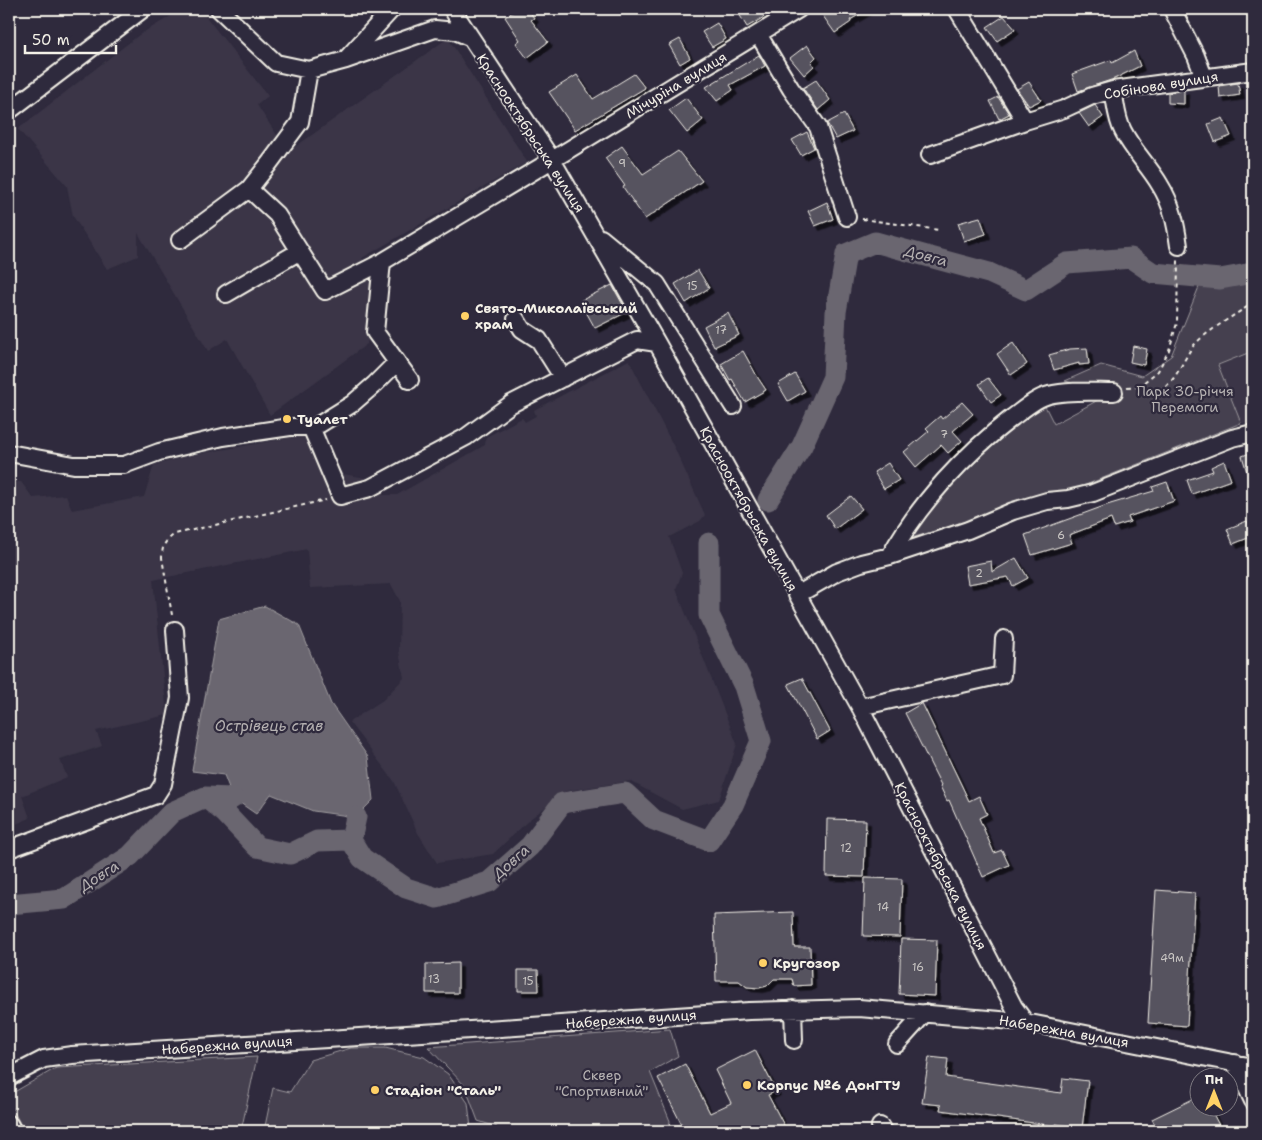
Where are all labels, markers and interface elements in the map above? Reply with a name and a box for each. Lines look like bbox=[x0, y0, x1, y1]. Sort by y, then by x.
scale bar bbox=[25, 22, 116, 54]
text: 50 m bbox=[32, 30, 70, 50]
street label: Мічуріна вулиця bbox=[622, 48, 730, 122]
street label: Краснооктябрьська вулиця bbox=[473, 50, 589, 216]
street label: Собінова вулиця bbox=[1103, 67, 1219, 103]
house number: 9 bbox=[618, 156, 626, 171]
water label: Довга bbox=[901, 240, 950, 271]
house number: 15 bbox=[686, 279, 698, 294]
place label: Свято-Миколаївський храм bbox=[475, 299, 638, 333]
marker: Свято-Миколаївський храм bbox=[459, 310, 471, 322]
house number: 17 bbox=[715, 323, 727, 338]
park label: Парк 30-річчя Перемоги bbox=[1136, 382, 1234, 416]
place label: Туалет bbox=[297, 410, 348, 428]
marker: Туалет bbox=[281, 413, 293, 425]
street label: Краснооктябрьська вулиця bbox=[696, 423, 802, 595]
house number: 7 bbox=[940, 427, 948, 442]
house number: 6 bbox=[1057, 528, 1065, 543]
house number: 2 bbox=[975, 566, 983, 581]
water label: Острівець став bbox=[215, 716, 323, 736]
street label: Краснооктябрьська вулиця bbox=[891, 779, 991, 953]
water label: Довга bbox=[487, 840, 534, 885]
house number: 12 bbox=[840, 841, 852, 856]
water label: Довга bbox=[74, 856, 123, 897]
house number: 14 bbox=[877, 900, 889, 915]
house number: 49м bbox=[1160, 951, 1184, 966]
place label: Кругозор bbox=[773, 954, 840, 972]
marker: Кругозор bbox=[757, 957, 769, 969]
house number: 16 bbox=[912, 960, 924, 975]
house number: 13 bbox=[428, 972, 440, 987]
house number: 15 bbox=[522, 974, 534, 989]
street label: Набережна вулиця bbox=[565, 1005, 697, 1033]
street label: Набережна вулиця bbox=[998, 1011, 1130, 1051]
street label: Набережна вулиця bbox=[161, 1031, 293, 1059]
park label: Сквер "Спортивний" bbox=[555, 1066, 649, 1100]
north arrow bbox=[1190, 1068, 1240, 1118]
text: Пн bbox=[1205, 1070, 1223, 1088]
place label: Корпус №6 ДонГТУ bbox=[757, 1076, 901, 1094]
marker: Корпус №6 ДонГТУ bbox=[741, 1079, 753, 1091]
place label: Стадіон "Сталь" bbox=[385, 1081, 501, 1099]
marker: Стадіон "Сталь" bbox=[369, 1084, 381, 1096]

